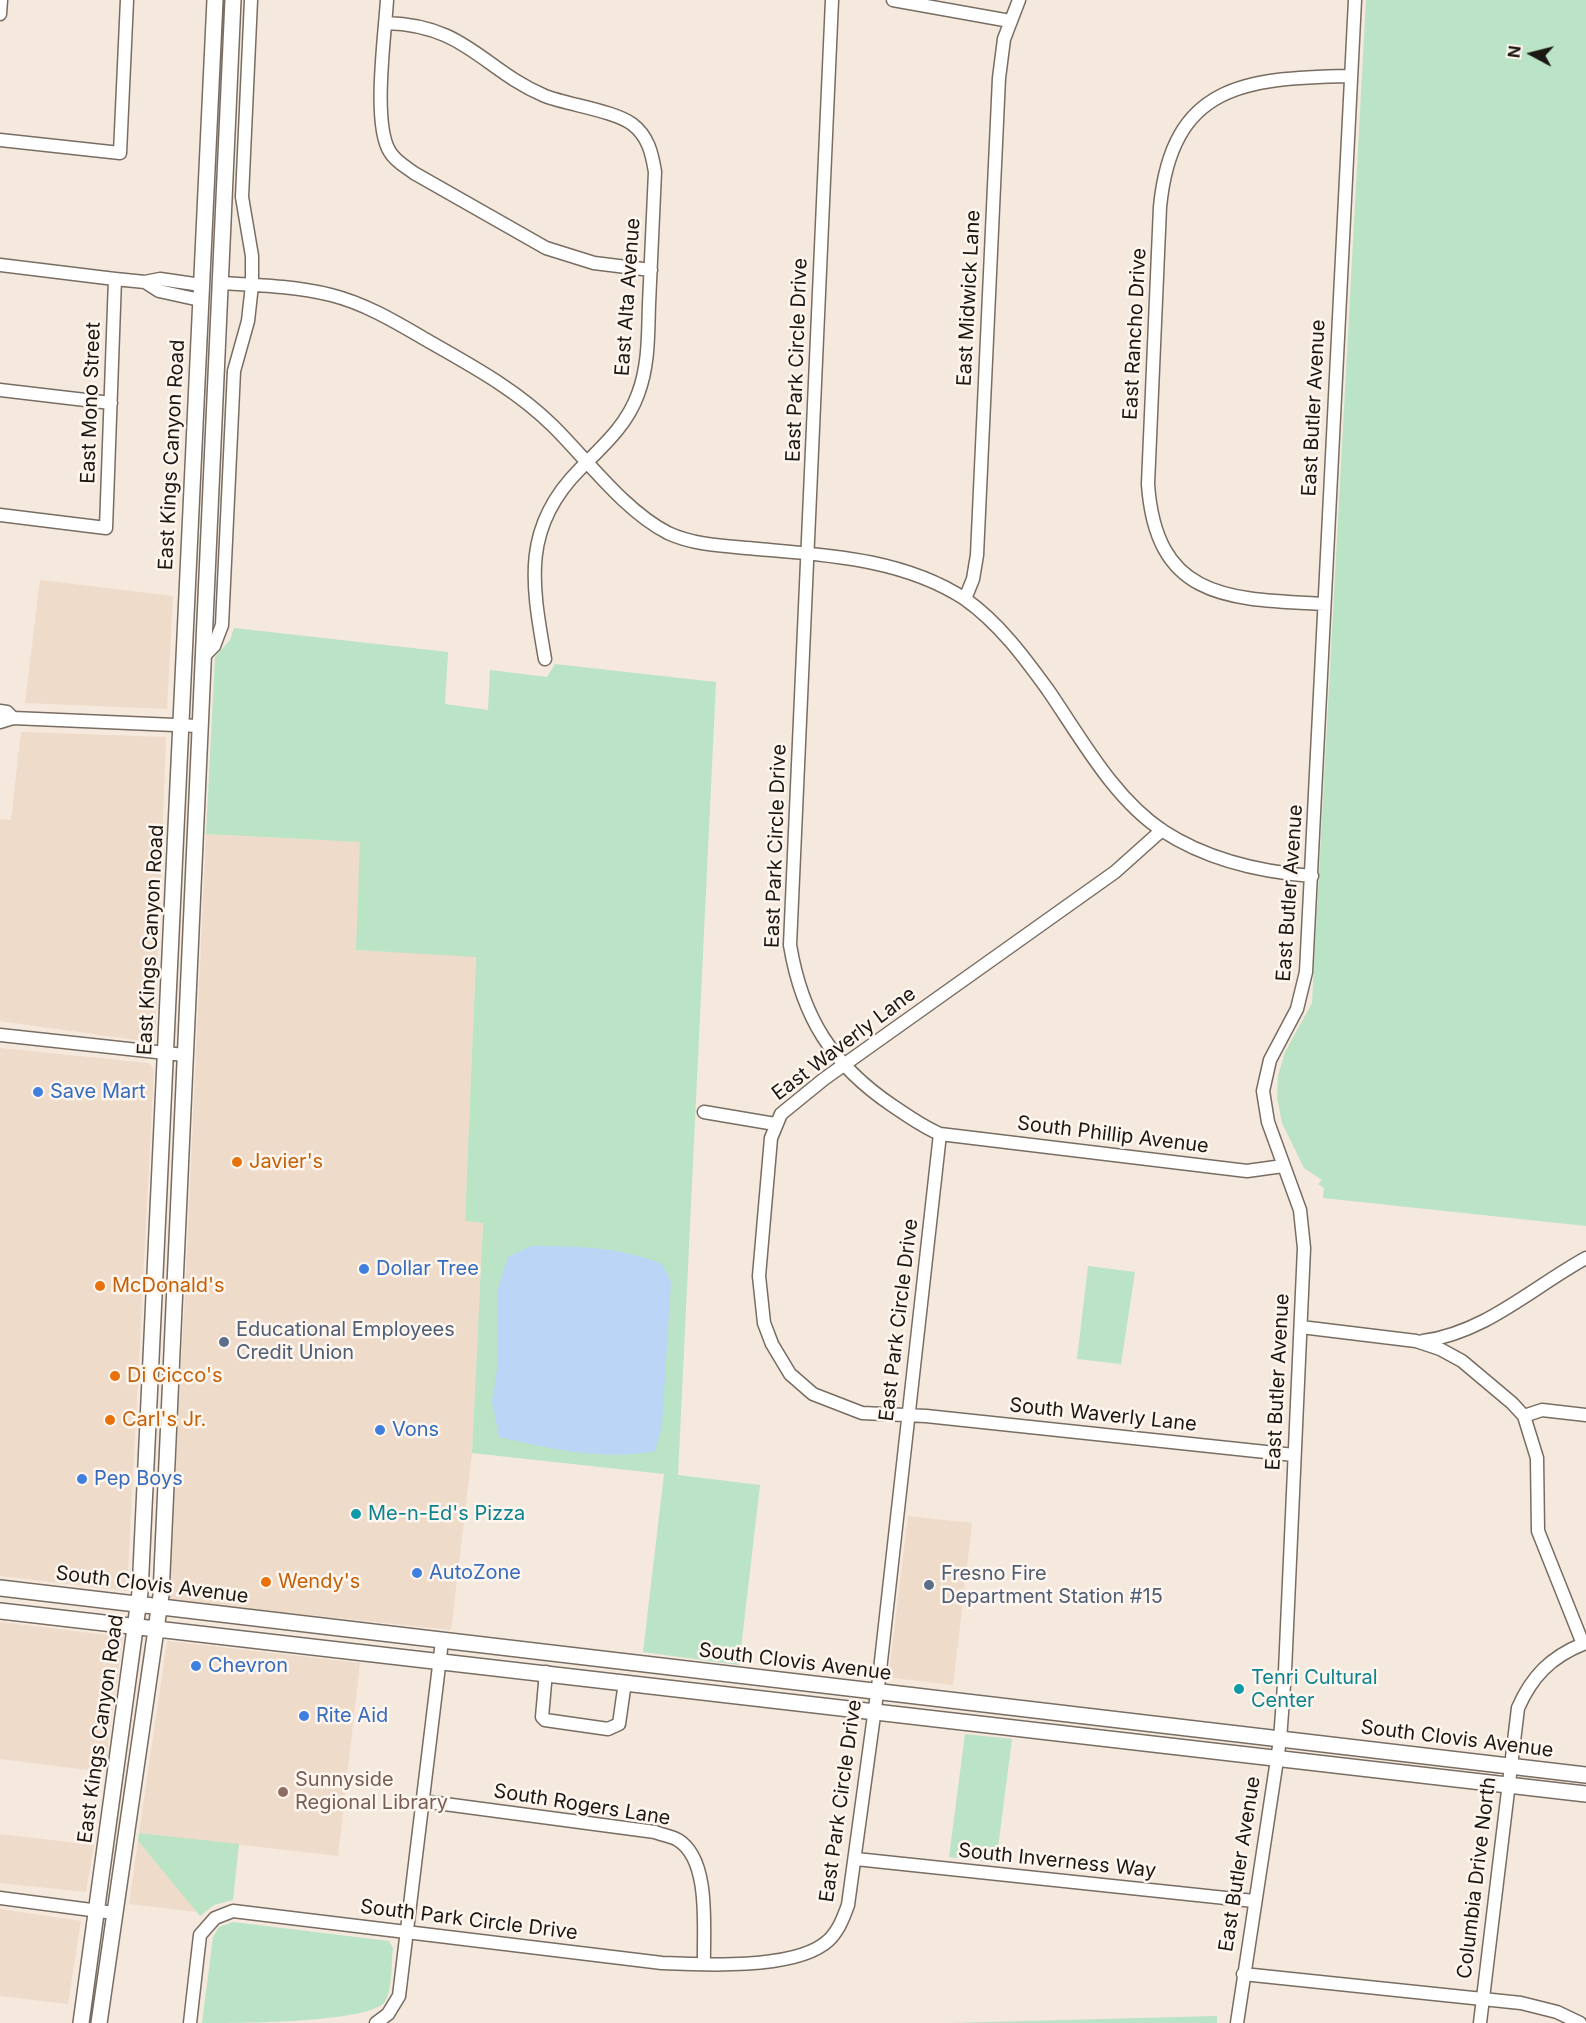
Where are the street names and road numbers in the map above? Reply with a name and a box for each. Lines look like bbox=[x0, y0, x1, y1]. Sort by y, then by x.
street label: East Midwick Lane bbox=[952, 209, 986, 387]
street label: East Alta Avenue bbox=[610, 217, 646, 377]
street label: East Rancho Drive bbox=[1119, 247, 1151, 421]
street label: East Park Circle Drive bbox=[781, 258, 813, 462]
street label: East Butler Avenue bbox=[1297, 319, 1331, 497]
street label: East Mono Street bbox=[76, 322, 106, 484]
street label: East Kings Canyon Road bbox=[154, 339, 190, 571]
street label: East Park Circle Drive bbox=[760, 744, 792, 948]
street label: East Butler Avenue bbox=[1272, 804, 1308, 982]
street label: East Kings Canyon Road bbox=[133, 824, 169, 1056]
street label: East Waverly Lane bbox=[767, 982, 921, 1106]
street label: South Phillip Avenue bbox=[1016, 1111, 1210, 1159]
street label: East Park Circle Drive bbox=[875, 1217, 923, 1423]
street label: East Butler Avenue bbox=[1261, 1293, 1295, 1471]
street label: South Waverly Lane bbox=[1008, 1393, 1198, 1437]
street label: South Clovis Avenue bbox=[54, 1561, 250, 1609]
street label: East Kings Canyon Road bbox=[73, 1613, 129, 1845]
street label: South Clovis Avenue bbox=[697, 1638, 893, 1686]
street label: East Park Circle Drive bbox=[815, 1698, 867, 1904]
street label: South Clovis Avenue bbox=[1359, 1715, 1555, 1763]
street label: East Butler Avenue bbox=[1214, 1775, 1266, 1953]
street label: Columbia Drive North bbox=[1453, 1776, 1501, 1980]
street label: South Rogers Lane bbox=[492, 1779, 672, 1831]
street label: South Inverness Way bbox=[957, 1839, 1157, 1883]
street label: South Park Circle Drive bbox=[359, 1895, 579, 1945]

